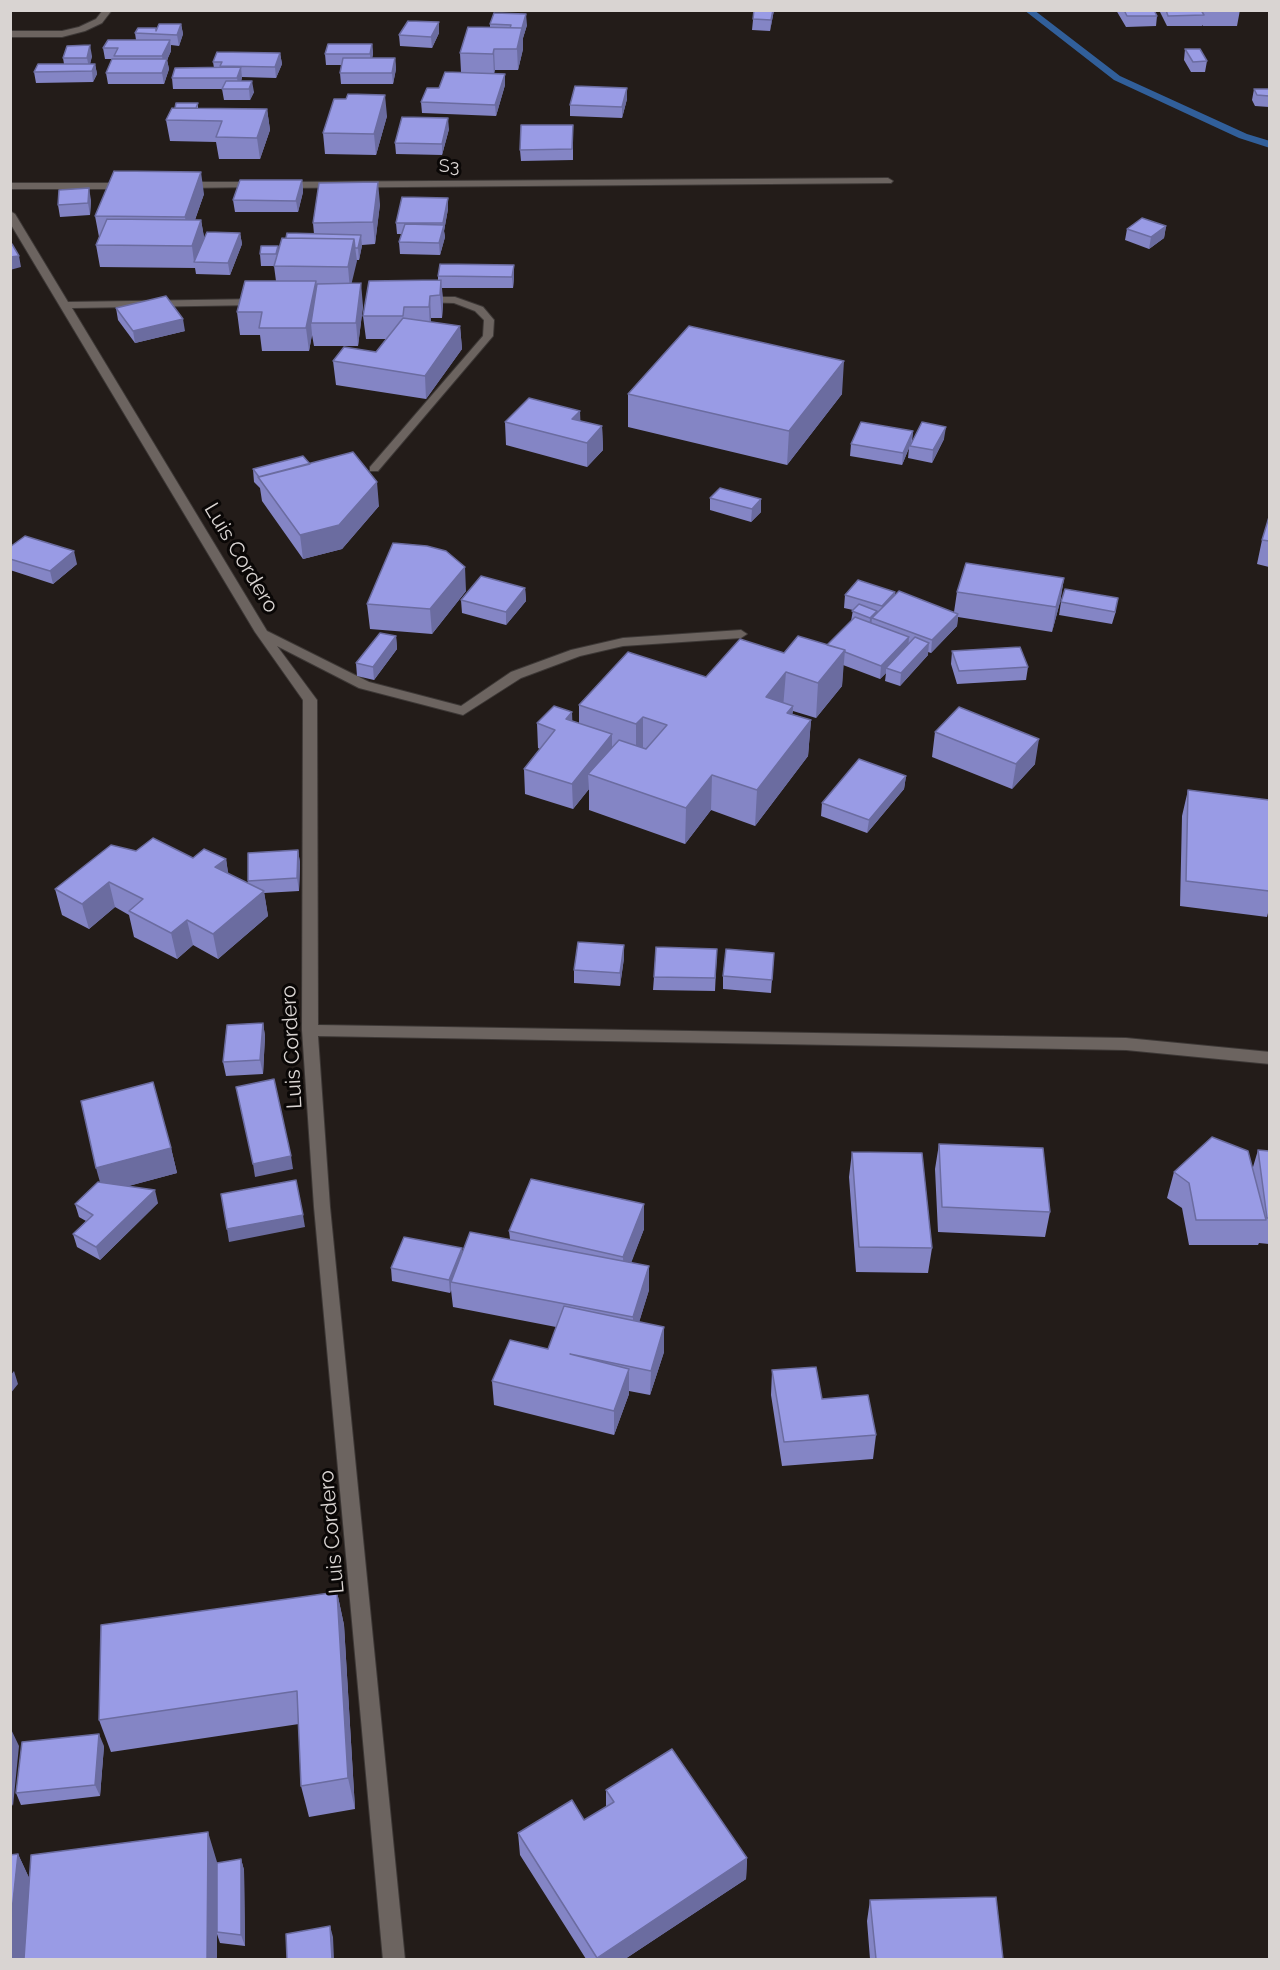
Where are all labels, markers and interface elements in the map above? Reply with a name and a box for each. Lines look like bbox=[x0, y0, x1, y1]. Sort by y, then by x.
street label: S3 bbox=[439, 156, 459, 178]
street label: Luis Cordero bbox=[198, 499, 284, 617]
street label: Luis Cordero bbox=[276, 985, 308, 1109]
street label: Luis Cordero bbox=[314, 1469, 350, 1595]

